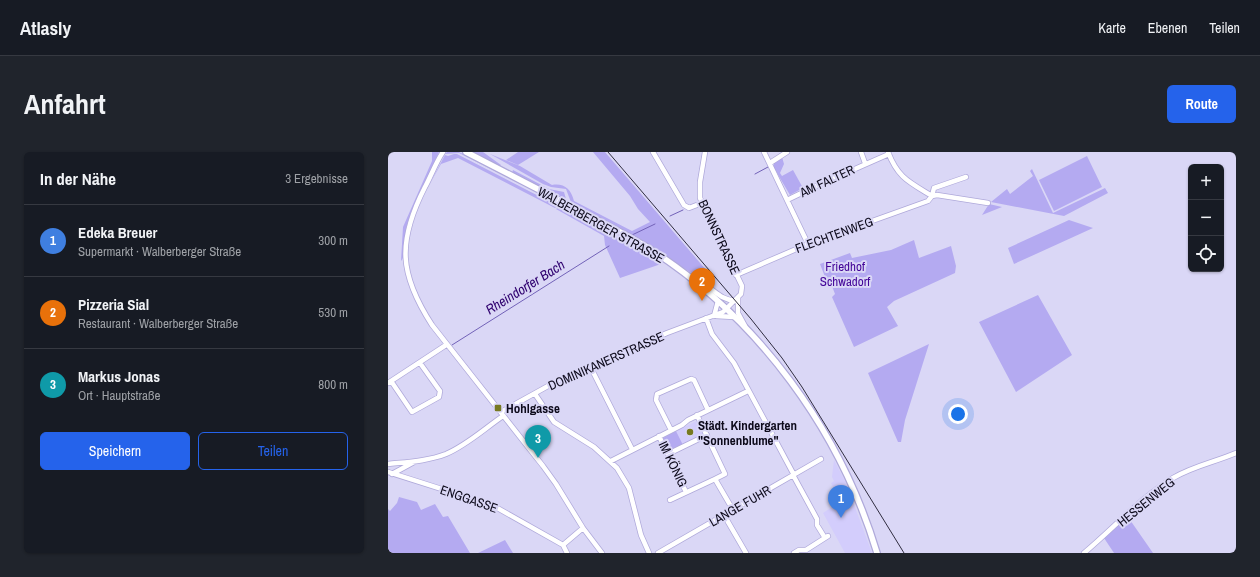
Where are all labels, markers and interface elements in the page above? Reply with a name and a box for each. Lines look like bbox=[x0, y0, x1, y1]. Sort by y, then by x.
text: Atlasly bbox=[20, 15, 71, 41]
text: Karte bbox=[1098, 19, 1126, 37]
text: Ebenen bbox=[1148, 19, 1187, 37]
text: Teilen bbox=[1209, 19, 1240, 37]
text: Anfahrt bbox=[24, 85, 106, 123]
button: Route bbox=[1167, 85, 1236, 123]
street label: AM FALTER bbox=[796, 161, 857, 201]
map controls bbox=[1188, 164, 1224, 272]
button: + bbox=[1188, 164, 1224, 200]
text: In der Nähe bbox=[40, 167, 116, 190]
text: 3 Ergebnisse bbox=[285, 170, 348, 187]
street label: WALBERBERGER STRASSE bbox=[535, 183, 667, 267]
street label: BONNSTRASSE bbox=[694, 197, 744, 277]
button: − bbox=[1188, 200, 1224, 236]
street label: FLECHTENWEG bbox=[793, 213, 875, 257]
text: Edeka Breuer bbox=[78, 222, 157, 243]
text: 1 bbox=[50, 232, 56, 249]
text: 300 m bbox=[318, 232, 348, 249]
button: locate bbox=[1188, 236, 1224, 272]
text: Supermarkt · Walberberger Straße bbox=[78, 243, 241, 260]
water label: Rheindorfer Bach bbox=[482, 256, 568, 318]
park label: Friedhof Schwadorf bbox=[820, 258, 870, 290]
pin: 2 bbox=[689, 268, 715, 301]
text: Pizzeria Sial bbox=[78, 294, 149, 315]
text: 2 bbox=[50, 304, 56, 321]
text: 530 m bbox=[318, 304, 348, 321]
text: Restaurant · Walberberger Straße bbox=[78, 315, 238, 332]
street label: DOMINIKANERSTRASSE bbox=[545, 328, 667, 394]
text: Markus Jonas bbox=[78, 366, 160, 387]
text: 3 bbox=[50, 376, 56, 393]
text: 800 m bbox=[318, 376, 348, 393]
text: Ort · Hauptstraße bbox=[78, 387, 160, 404]
place label: Hohlgasse bbox=[506, 400, 560, 417]
marker: Hohlgasse bbox=[493, 403, 503, 413]
your location bbox=[948, 404, 968, 424]
place label: Städt. Kindergarten "Sonnenblume" bbox=[698, 417, 797, 449]
pin: 3 bbox=[525, 425, 551, 458]
marker: Städt. Kindergarten "Sonnenblume" bbox=[685, 427, 695, 437]
button: Speichern bbox=[40, 432, 190, 470]
button: Teilen bbox=[198, 432, 348, 470]
street label: IM KÖNIG bbox=[655, 438, 691, 490]
street label: HESSENWEG bbox=[1114, 474, 1178, 530]
street label: ENGGASSE bbox=[438, 481, 500, 517]
street label: LANGE FUHR bbox=[706, 481, 774, 531]
pin: 1 bbox=[828, 485, 854, 518]

